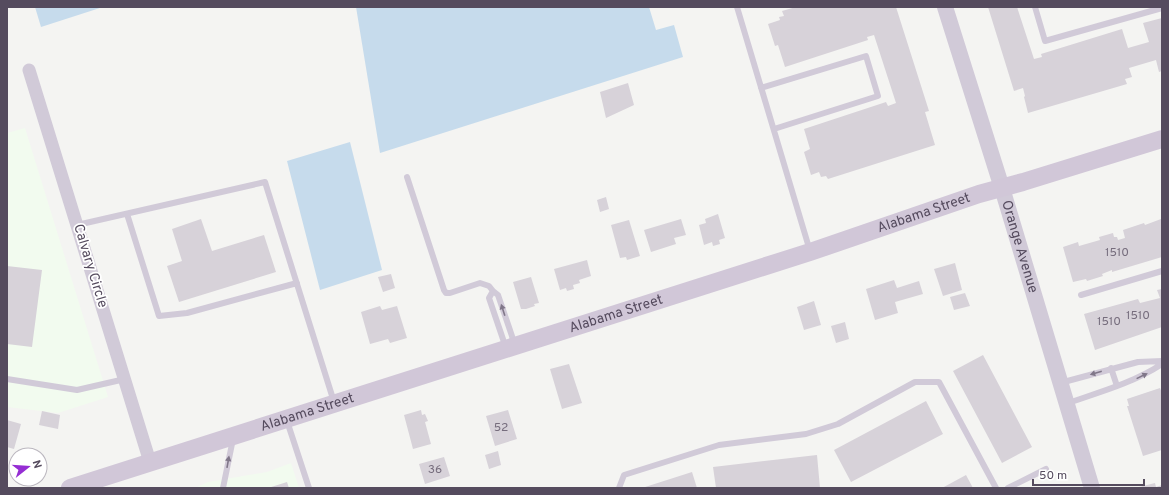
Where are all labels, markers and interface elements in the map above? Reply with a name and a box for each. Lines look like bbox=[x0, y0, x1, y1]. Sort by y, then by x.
street label: Alabama Street bbox=[875, 189, 973, 237]
street label: Orange Avenue bbox=[998, 198, 1042, 295]
street label: Calvary Circle bbox=[69, 222, 111, 310]
house number: 1510 bbox=[1105, 245, 1129, 261]
street label: Alabama Street bbox=[567, 291, 665, 337]
one-way arrow bbox=[500, 303, 506, 315]
house number: 1510 bbox=[1126, 308, 1150, 324]
house number: 1510 bbox=[1097, 314, 1121, 330]
one-way arrow bbox=[1090, 370, 1103, 376]
one-way arrow bbox=[1136, 373, 1148, 379]
street label: Alabama Street bbox=[258, 389, 356, 435]
house number: 52 bbox=[494, 420, 508, 436]
north arrow bbox=[8, 447, 48, 487]
one-way arrow bbox=[226, 456, 232, 468]
text: N bbox=[29, 459, 44, 470]
scale bar bbox=[1033, 461, 1144, 487]
house number: 36 bbox=[428, 462, 442, 478]
text: 50 m bbox=[1039, 468, 1067, 484]

